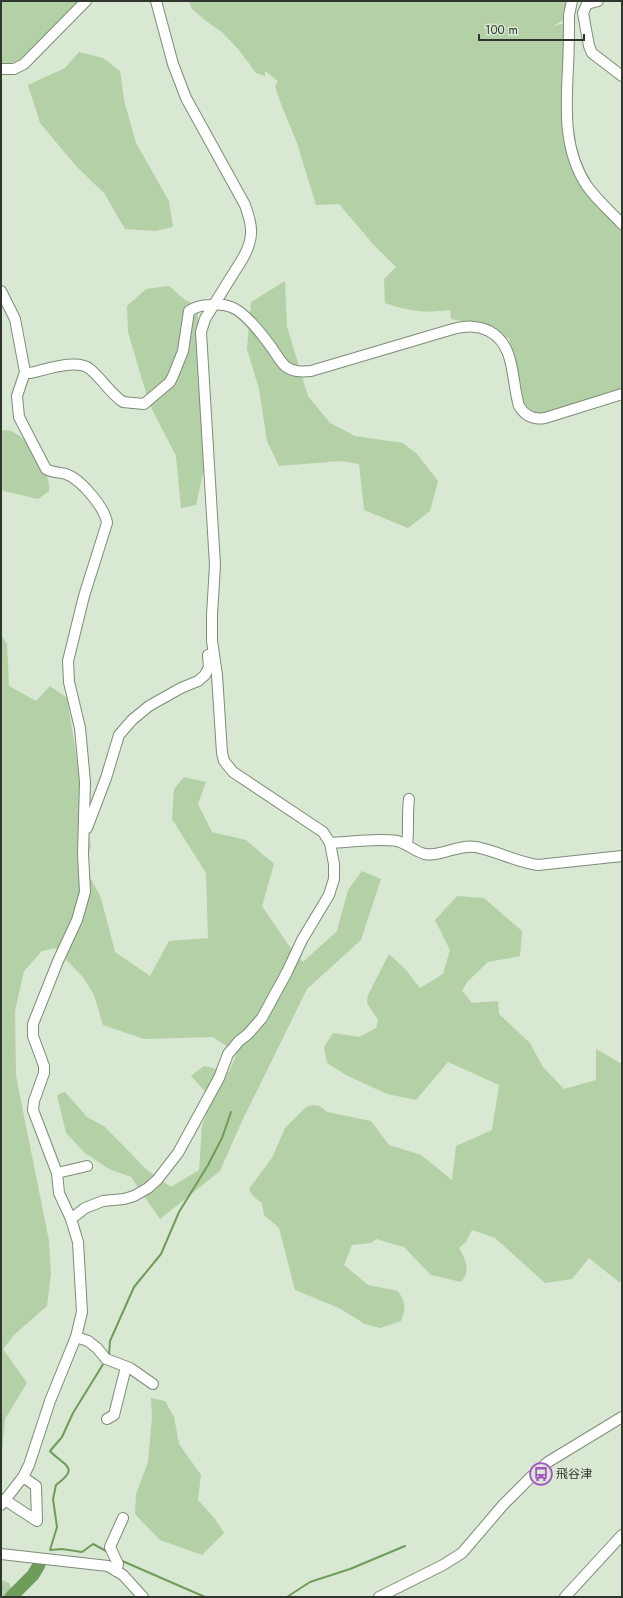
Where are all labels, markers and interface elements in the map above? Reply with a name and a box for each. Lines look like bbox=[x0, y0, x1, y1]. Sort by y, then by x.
scale bar bbox=[479, 16, 584, 42]
text: 100 m bbox=[485, 21, 518, 39]
bus stop icon: 飛谷津 bbox=[528, 1461, 554, 1487]
place label: 飛谷津 bbox=[556, 1465, 592, 1483]

